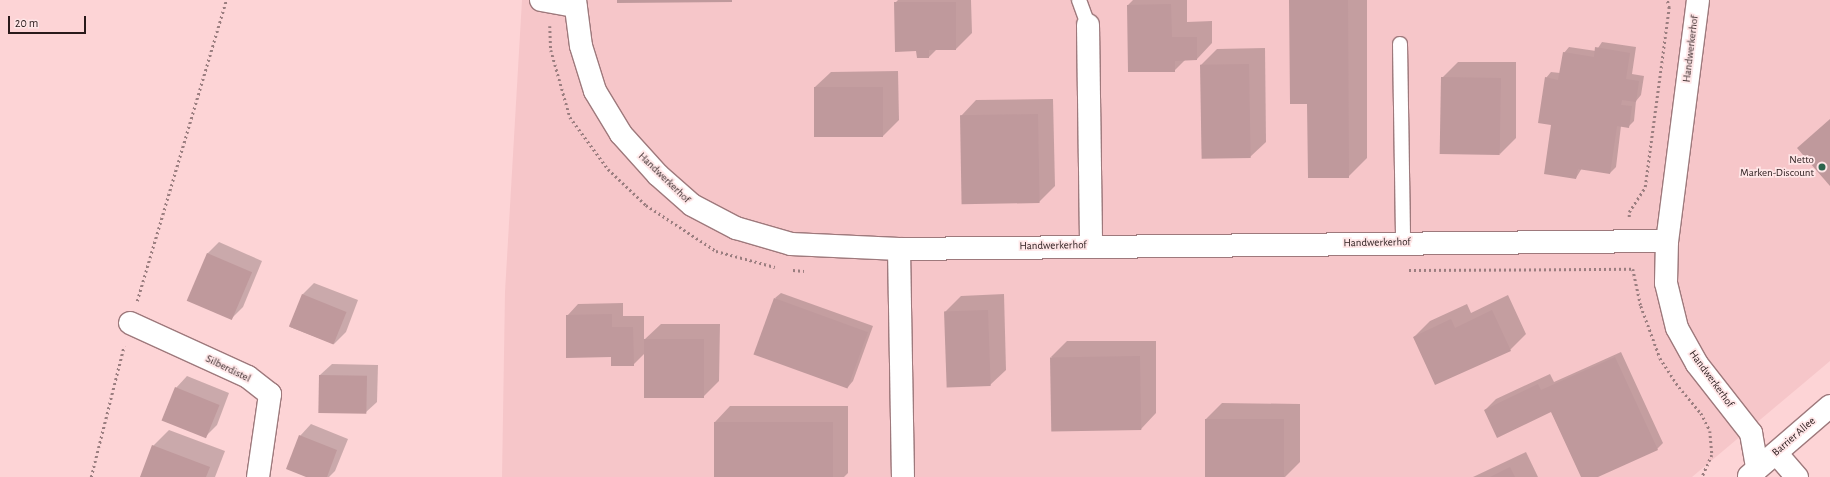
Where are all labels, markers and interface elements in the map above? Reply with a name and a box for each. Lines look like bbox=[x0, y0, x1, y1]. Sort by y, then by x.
scale bar bbox=[10, 8, 88, 34]
street label: Handwerkerhof bbox=[1680, 15, 1702, 83]
text: 20 m bbox=[15, 17, 38, 29]
street label: Handwerkerhof bbox=[635, 150, 693, 206]
place label: Netto Marken-Discount bbox=[1740, 154, 1814, 180]
marker: Netto Marken-Discount bbox=[1817, 162, 1827, 172]
street label: Handwerkerhof bbox=[1343, 236, 1411, 250]
street label: Handwerkerhof bbox=[1019, 239, 1087, 253]
street label: Handwerkerhof bbox=[1686, 348, 1736, 410]
street label: Silberdistel bbox=[203, 352, 253, 386]
street label: Barrier Allee bbox=[1770, 415, 1818, 459]

